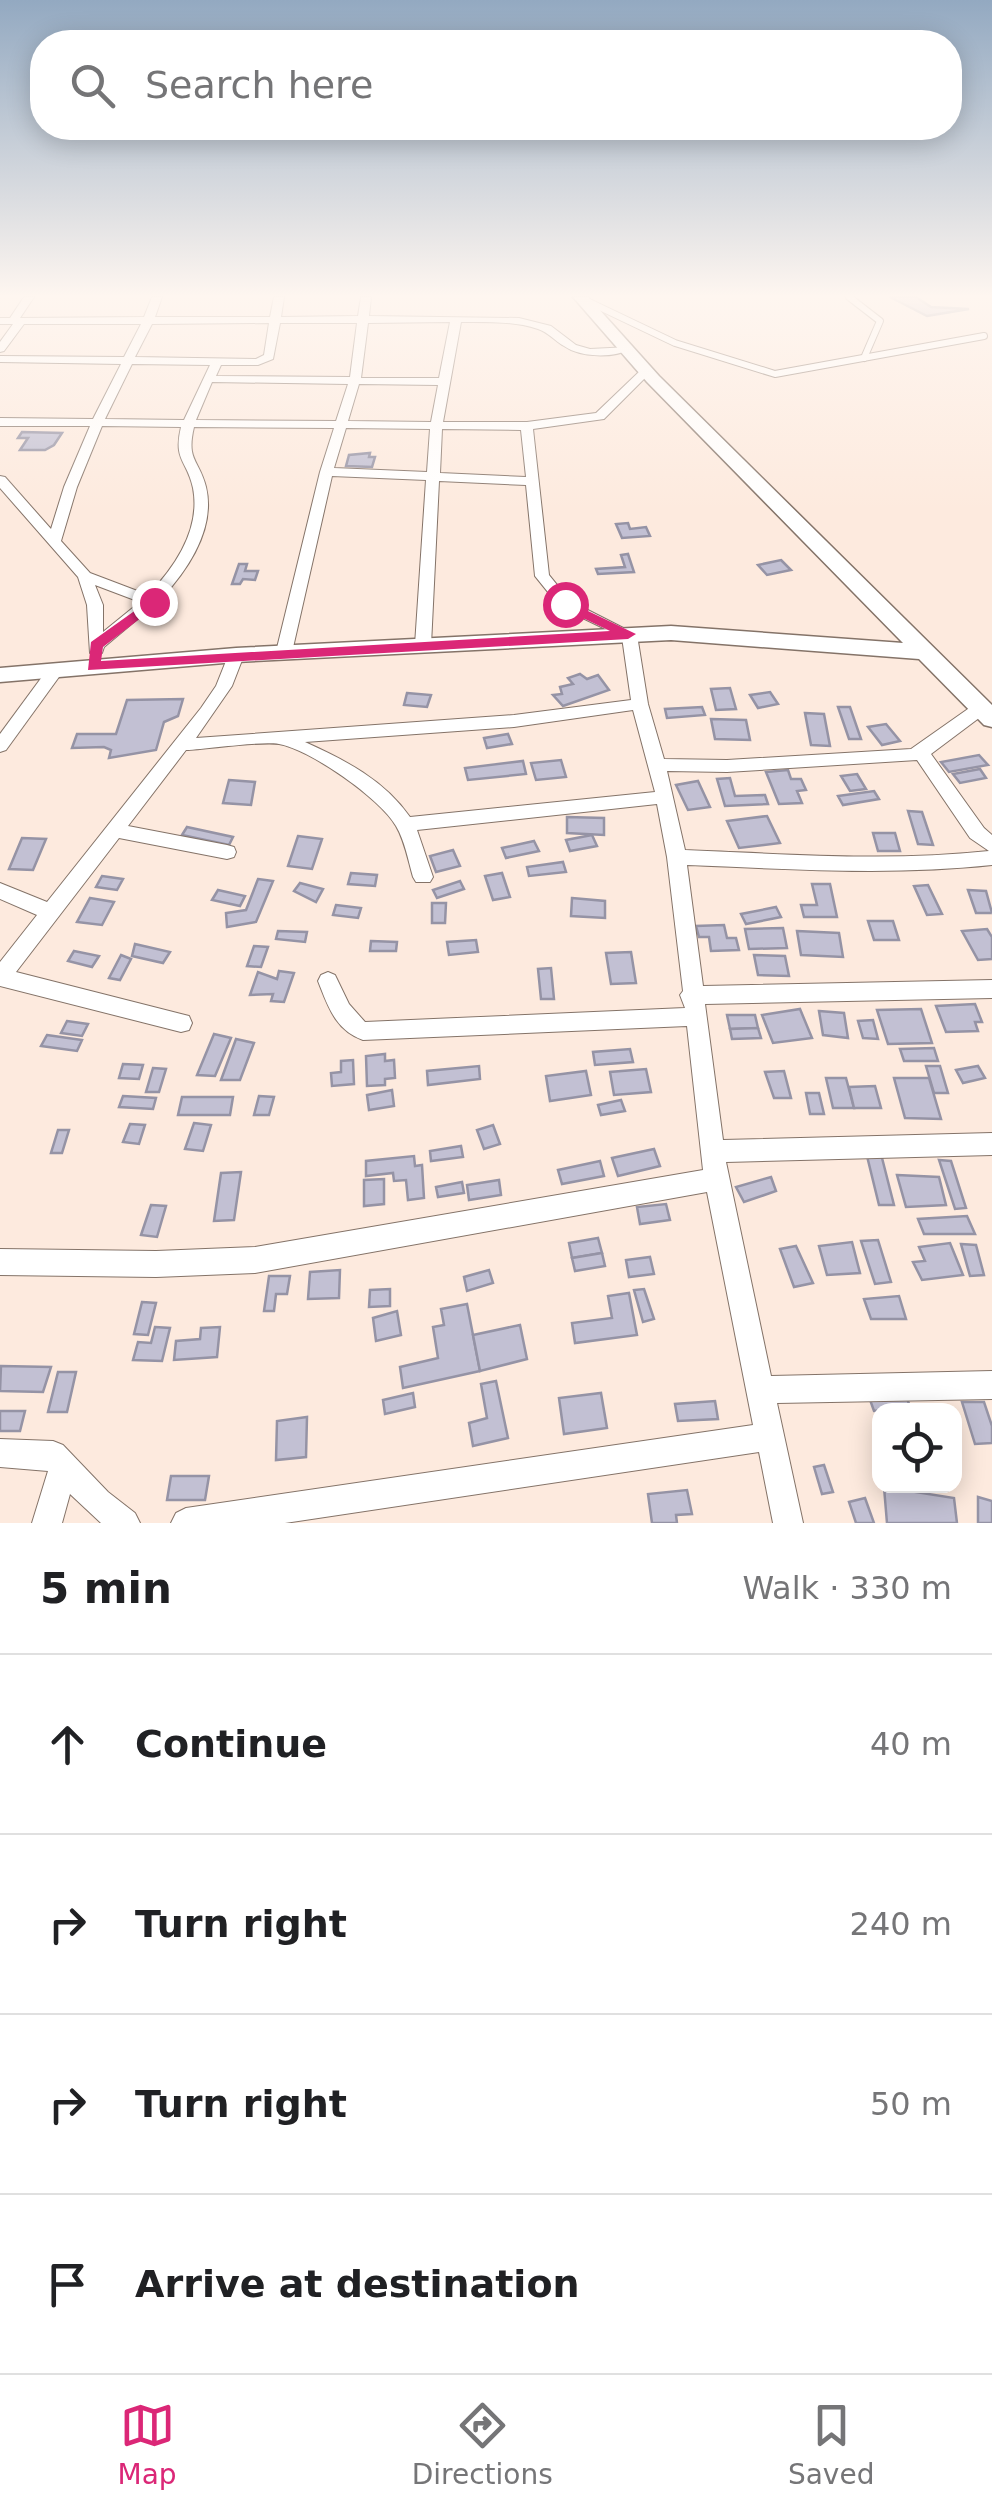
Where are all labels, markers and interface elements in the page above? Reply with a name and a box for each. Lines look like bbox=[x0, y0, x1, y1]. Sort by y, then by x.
search box bbox=[30, 30, 962, 140]
icon: search bbox=[65, 58, 120, 113]
text: Search here bbox=[145, 63, 373, 107]
route end bbox=[132, 580, 178, 626]
route start bbox=[543, 582, 589, 628]
map controls bbox=[872, 1403, 962, 1493]
button: locate bbox=[872, 1403, 962, 1493]
text: 5 min bbox=[40, 1564, 172, 1613]
text: Walk · 330 m bbox=[742, 1569, 952, 1607]
icon: ahead bbox=[40, 1717, 95, 1772]
text: Continue bbox=[135, 1722, 327, 1766]
text: 40 m bbox=[870, 1725, 952, 1763]
icon: right bbox=[40, 1897, 95, 1952]
text: Turn right bbox=[135, 1902, 347, 1946]
text: 240 m bbox=[850, 1905, 952, 1943]
icon: right bbox=[40, 2077, 95, 2132]
text: Turn right bbox=[135, 2082, 347, 2126]
text: 50 m bbox=[870, 2085, 952, 2123]
icon: arrive bbox=[40, 2257, 95, 2312]
text: Arrive at destination bbox=[135, 2262, 580, 2306]
tab: Map bbox=[118, 2398, 177, 2491]
tab: Directions bbox=[412, 2398, 553, 2491]
tab: Saved bbox=[788, 2398, 874, 2491]

